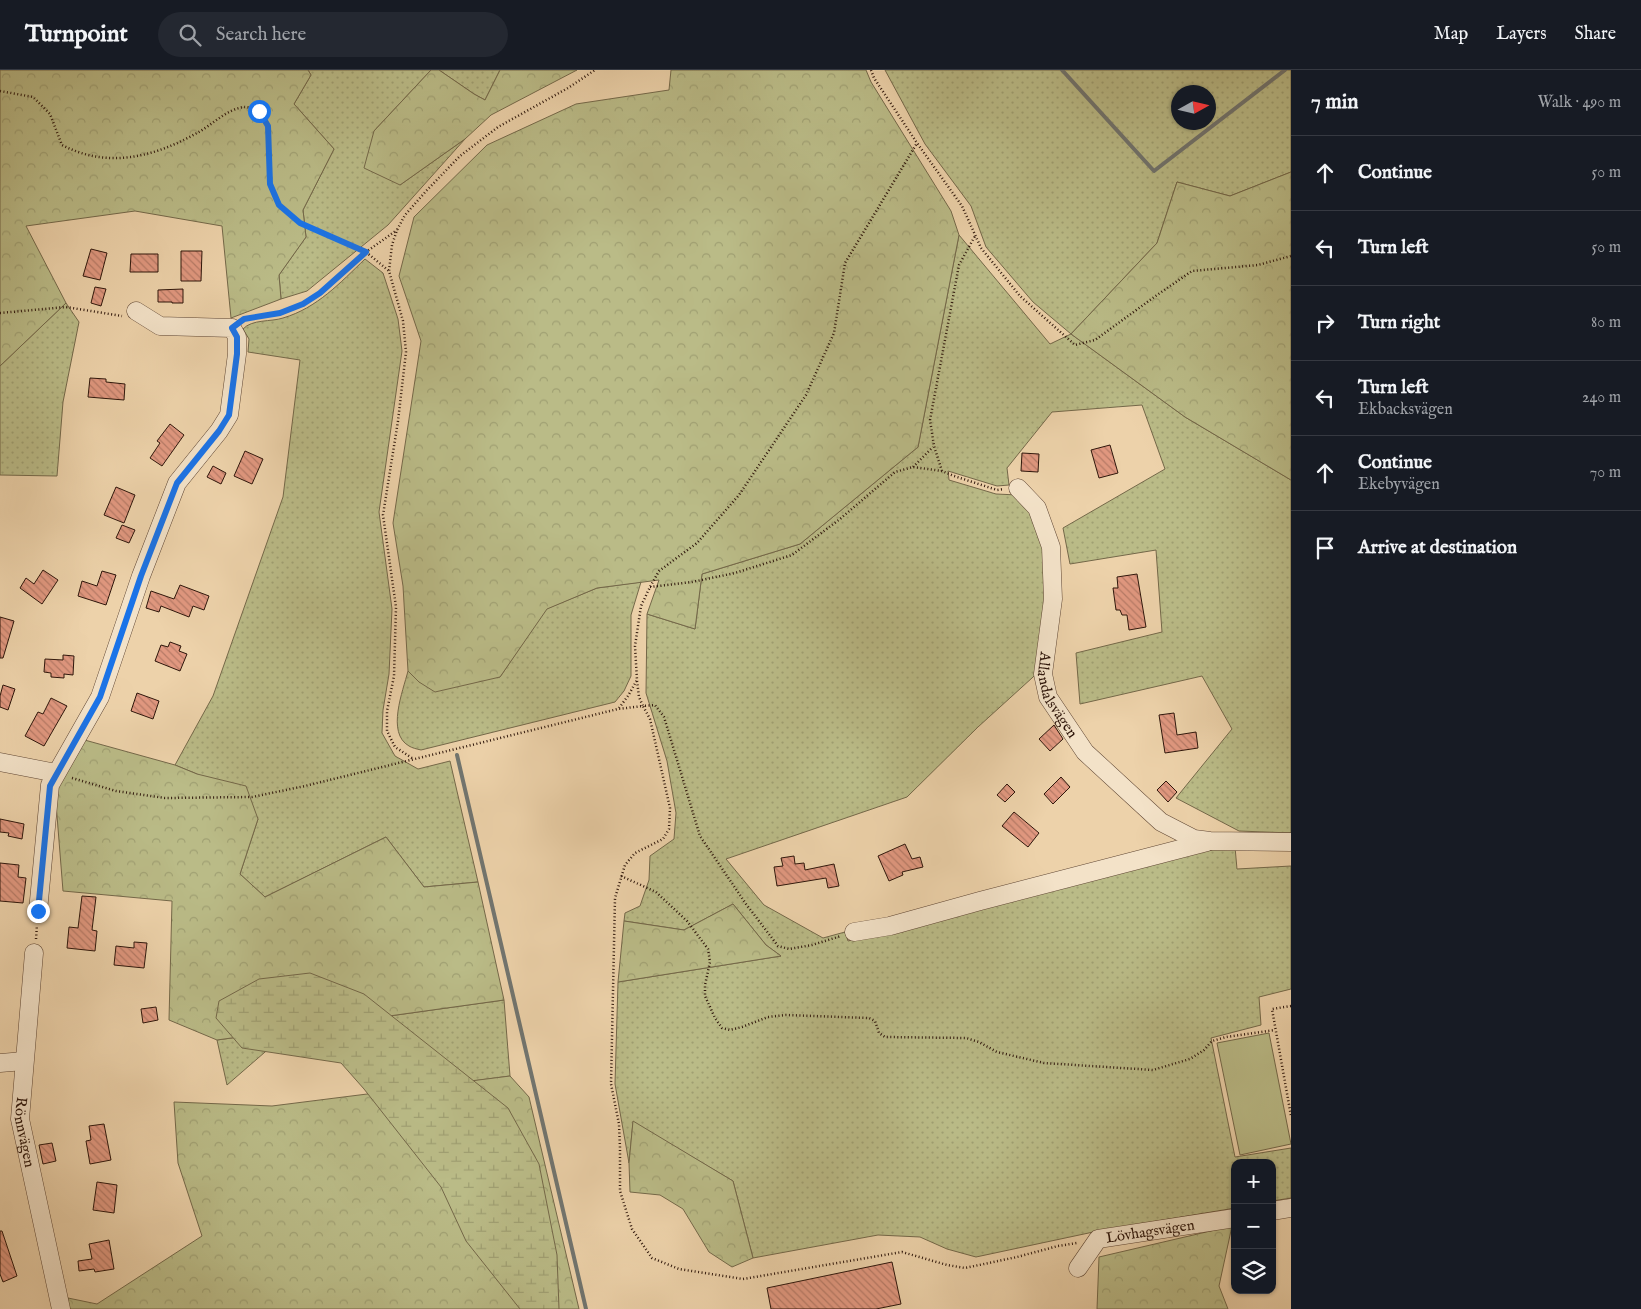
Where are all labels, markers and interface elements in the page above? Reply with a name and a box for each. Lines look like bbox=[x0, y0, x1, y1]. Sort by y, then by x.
search box bbox=[158, 12, 508, 57]
text: Turnpoint bbox=[25, 19, 128, 50]
icon: search bbox=[176, 21, 204, 49]
text: Search here bbox=[216, 23, 306, 47]
text: Map bbox=[1434, 23, 1468, 46]
text: Layers bbox=[1496, 23, 1547, 46]
text: Share bbox=[1575, 23, 1616, 46]
north arrow bbox=[1171, 85, 1216, 130]
text: 7 min bbox=[1311, 89, 1358, 116]
text: Walk · 490 m bbox=[1538, 93, 1621, 113]
route start bbox=[248, 100, 271, 123]
icon: ahead bbox=[1311, 159, 1339, 187]
text: Continue bbox=[1358, 161, 1432, 185]
text: 50 m bbox=[1592, 163, 1621, 183]
icon: left bbox=[1311, 234, 1339, 262]
text: Turn left bbox=[1358, 236, 1429, 260]
text: 50 m bbox=[1592, 238, 1621, 258]
icon: right bbox=[1311, 309, 1339, 337]
text: Turn right bbox=[1358, 311, 1440, 335]
text: 80 m bbox=[1591, 313, 1621, 333]
text: Turn left bbox=[1358, 376, 1429, 400]
icon: left bbox=[1311, 384, 1339, 412]
text: 240 m bbox=[1582, 388, 1621, 408]
text: Ekbacksvägen bbox=[1358, 400, 1453, 420]
text: Continue bbox=[1358, 451, 1432, 475]
icon: ahead bbox=[1311, 459, 1339, 487]
text: 70 m bbox=[1590, 463, 1621, 483]
text: Ekebyvägen bbox=[1358, 475, 1440, 495]
icon: arrive bbox=[1311, 534, 1339, 562]
text: Arrive at destination bbox=[1358, 536, 1517, 560]
street label: Allandalsvägen bbox=[1033, 650, 1082, 741]
route end bbox=[27, 900, 50, 923]
street label: Rönnvägen bbox=[10, 1096, 40, 1169]
map controls bbox=[1231, 1159, 1276, 1294]
button: + bbox=[1231, 1159, 1276, 1204]
button: − bbox=[1231, 1204, 1276, 1249]
street label: Lövhagsvägen bbox=[1105, 1215, 1196, 1247]
button: layers bbox=[1231, 1249, 1276, 1294]

